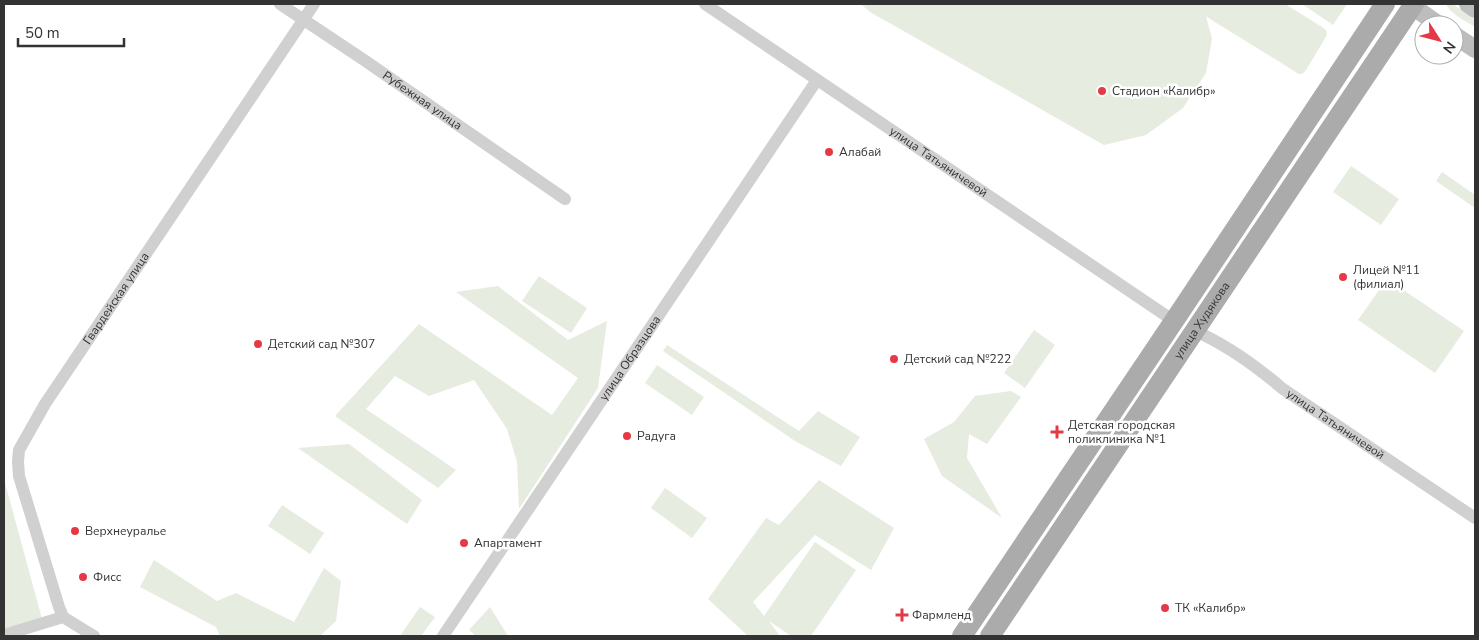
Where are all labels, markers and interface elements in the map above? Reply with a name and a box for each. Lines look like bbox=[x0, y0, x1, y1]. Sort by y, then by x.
scale bar bbox=[18, 15, 124, 47]
north arrow bbox=[1414, 15, 1464, 65]
text: 50 m bbox=[25, 23, 60, 43]
text: N bbox=[1438, 38, 1460, 57]
street label: Рубежная улица bbox=[380, 67, 465, 133]
place label: Стадион «Калибр» bbox=[1112, 83, 1216, 99]
marker: Стадион «Калибр» bbox=[1096, 85, 1108, 97]
street label: улица Татьяничевой bbox=[886, 123, 991, 201]
place label: Алабай bbox=[839, 144, 881, 160]
marker: Алабай bbox=[823, 146, 835, 158]
street label: Гвардейская улица bbox=[79, 249, 153, 348]
place label: Лицей №11 (филиал) bbox=[1353, 262, 1420, 292]
marker: Лицей №11 (филиал) bbox=[1337, 271, 1349, 283]
street label: улица Худякова bbox=[1170, 279, 1233, 362]
street label: улица Образцова bbox=[596, 312, 664, 404]
place label: Детский сад №307 bbox=[268, 336, 375, 352]
marker: Детский сад №307 bbox=[252, 338, 264, 350]
place label: Детский сад №222 bbox=[904, 351, 1011, 367]
marker: Детский сад №222 bbox=[888, 353, 900, 365]
street label: улица Татьяничевой bbox=[1283, 385, 1388, 463]
place label: Детская городская поликлиника №1 bbox=[1068, 417, 1175, 447]
marker: Детская городская поликлиника №1 bbox=[1050, 425, 1064, 439]
place label: Радуга bbox=[637, 428, 676, 444]
marker: Радуга bbox=[621, 430, 633, 442]
place label: Верхнеуралье bbox=[85, 523, 166, 539]
marker: Верхнеуралье bbox=[69, 525, 81, 537]
place label: Апартамент bbox=[474, 535, 543, 551]
marker: Апартамент bbox=[458, 537, 470, 549]
place label: Фисс bbox=[93, 569, 122, 585]
marker: Фисс bbox=[77, 571, 89, 583]
place label: ТК «Калибр» bbox=[1175, 600, 1246, 616]
marker: ТК «Калибр» bbox=[1159, 602, 1171, 614]
place label: Фармленд bbox=[912, 607, 971, 623]
marker: Фармленд bbox=[896, 609, 908, 621]

